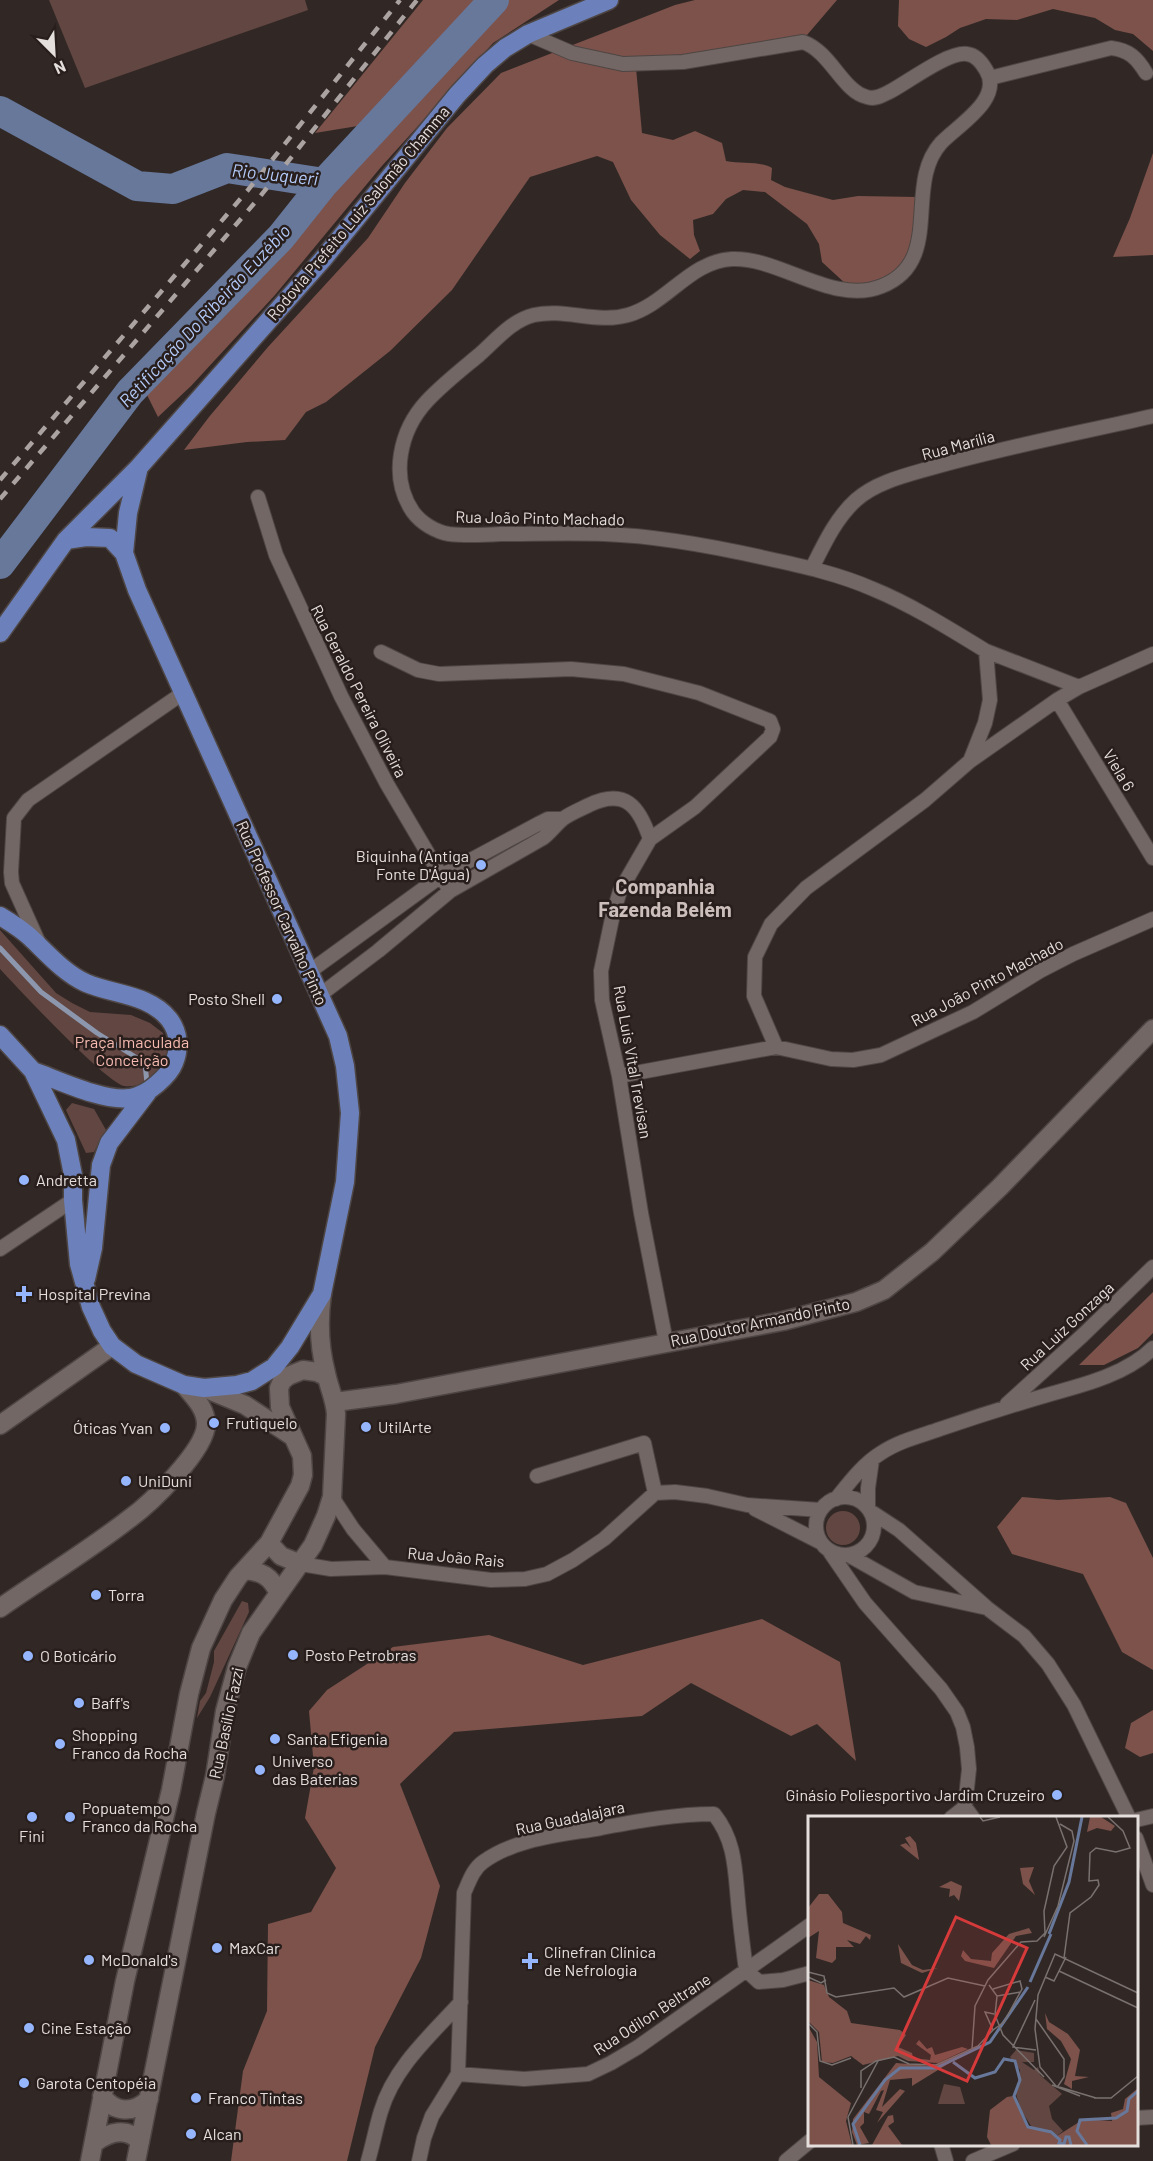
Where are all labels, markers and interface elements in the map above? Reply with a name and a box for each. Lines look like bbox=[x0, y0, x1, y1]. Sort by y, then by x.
north arrow bbox=[24, 24, 84, 84]
text: N bbox=[52, 57, 69, 79]
street label: Rodovia Prefeito Luiz Salomão Chamma bbox=[262, 102, 453, 324]
water label: Rio Juqueri bbox=[231, 159, 320, 190]
water label: Retificação Do Ribeirão Euzébio bbox=[114, 219, 295, 411]
street label: Rua Marília bbox=[919, 426, 996, 463]
street label: Rua João Pinto Machado bbox=[455, 507, 625, 528]
street label: Rua Geraldo Pereira Oliveira bbox=[308, 601, 411, 780]
street label: Viela 6 bbox=[1100, 745, 1139, 794]
street label: Rua Professor Carvalho Pinto bbox=[233, 818, 332, 1008]
place label: Biquinha (Antiga Fonte D'Água) bbox=[356, 846, 470, 883]
marker: Biquinha (Antiga Fonte D'Água) bbox=[474, 858, 488, 872]
district label: Companhia Fazenda Belém bbox=[598, 874, 732, 921]
street label: Rua João Pinto Machado bbox=[907, 933, 1066, 1030]
street label: Rua Luis Vital Trevisan bbox=[611, 984, 656, 1140]
place label: Posto Shell bbox=[188, 989, 265, 1008]
marker: Posto Shell bbox=[270, 992, 284, 1006]
park label: Praça Imaculada Conceição bbox=[75, 1032, 189, 1069]
place label: Andretta bbox=[36, 1170, 97, 1189]
marker: Andretta bbox=[17, 1173, 31, 1187]
street label: Rua Luiz Gonzaga bbox=[1016, 1277, 1117, 1374]
place label: Hospital Previna bbox=[38, 1284, 151, 1303]
marker: Hospital Previna bbox=[15, 1285, 33, 1303]
street label: Rua Doutor Armando Pinto bbox=[668, 1293, 851, 1350]
place label: Frutiquelo bbox=[226, 1413, 298, 1432]
marker: Frutiquelo bbox=[207, 1416, 221, 1430]
place label: UtilArte bbox=[378, 1417, 432, 1436]
place label: Óticas Yvan bbox=[73, 1418, 153, 1437]
marker: UtilArte bbox=[359, 1420, 373, 1434]
marker: Óticas Yvan bbox=[158, 1421, 172, 1435]
place label: UniDuni bbox=[138, 1471, 192, 1490]
marker: UniDuni bbox=[119, 1474, 133, 1488]
street label: Rua João Rais bbox=[407, 1543, 505, 1570]
place label: Torra bbox=[108, 1585, 145, 1604]
marker: Torra bbox=[89, 1588, 103, 1602]
place label: Posto Petrobras bbox=[305, 1645, 416, 1664]
place label: O Boticário bbox=[40, 1646, 117, 1665]
marker: Posto Petrobras bbox=[286, 1648, 300, 1662]
marker: O Boticário bbox=[21, 1649, 35, 1663]
street label: Rua Basílio Fazzi bbox=[204, 1665, 247, 1780]
place label: Baff's bbox=[91, 1693, 130, 1712]
marker: Baff's bbox=[72, 1696, 86, 1710]
place label: Shopping Franco da Rocha bbox=[72, 1725, 187, 1762]
place label: Santa Efigenia bbox=[287, 1729, 388, 1748]
marker: Santa Efigenia bbox=[268, 1732, 282, 1746]
marker: Shopping Franco da Rocha bbox=[53, 1737, 67, 1751]
place label: Universo das Baterias bbox=[272, 1751, 358, 1788]
marker: Universo das Baterias bbox=[253, 1763, 267, 1777]
place label: Ginásio Poliesportivo Jardim Cruzeiro bbox=[786, 1785, 1045, 1804]
marker: Ginásio Poliesportivo Jardim Cruzeiro bbox=[1050, 1788, 1064, 1802]
street label: Rua Guadalajara bbox=[514, 1797, 626, 1838]
place label: Popuatempo Franco da Rocha bbox=[82, 1798, 197, 1835]
marker: Fini bbox=[25, 1810, 39, 1824]
marker: Popuatempo Franco da Rocha bbox=[63, 1810, 77, 1824]
inset map bbox=[808, 1816, 1138, 2146]
place label: Fini bbox=[19, 1826, 45, 1845]
place label: MaxCar bbox=[229, 1938, 280, 1957]
marker: MaxCar bbox=[210, 1941, 224, 1955]
place label: Clinefran Clínica de Nefrologia bbox=[544, 1942, 656, 1979]
place label: McDonald's bbox=[101, 1950, 178, 1969]
marker: Clinefran Clínica de Nefrologia bbox=[521, 1952, 539, 1970]
marker: McDonald's bbox=[82, 1953, 96, 1967]
street label: Rua Odilon Beltrane bbox=[590, 1969, 714, 2059]
place label: Cine Estação bbox=[41, 2018, 131, 2037]
marker: Cine Estação bbox=[22, 2021, 36, 2035]
place label: Garota Centopéia bbox=[36, 2073, 156, 2092]
marker: Garota Centopéia bbox=[17, 2076, 31, 2090]
place label: Franco Tintas bbox=[208, 2088, 303, 2107]
marker: Franco Tintas bbox=[189, 2091, 203, 2105]
place label: Alcan bbox=[203, 2124, 242, 2143]
marker: Alcan bbox=[184, 2127, 198, 2141]

